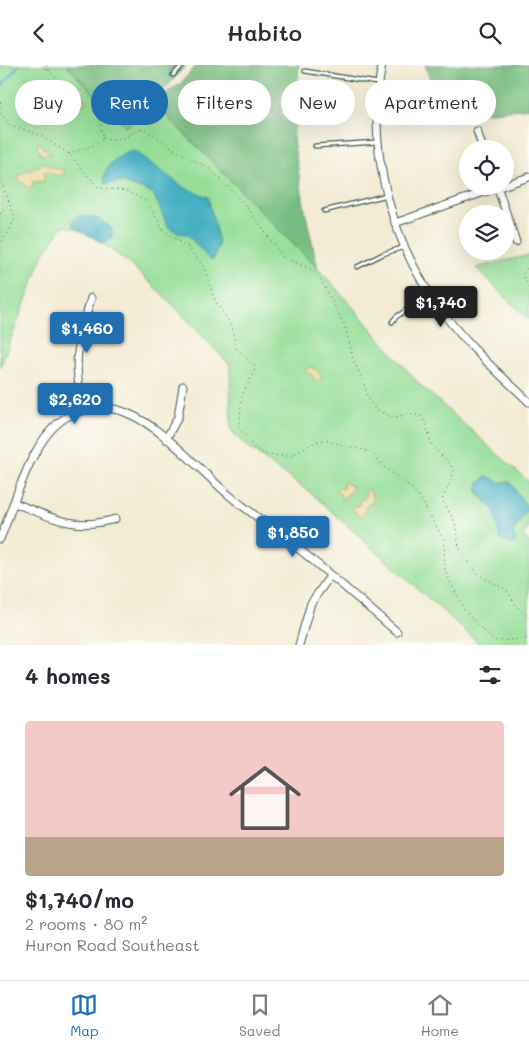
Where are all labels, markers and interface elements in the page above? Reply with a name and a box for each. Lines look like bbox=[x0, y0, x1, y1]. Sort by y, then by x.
text: Habito bbox=[227, 18, 302, 47]
icon: back bbox=[25, 19, 53, 47]
icon: search bbox=[476, 19, 504, 47]
chip: Buy bbox=[15, 80, 81, 125]
chip: Rent bbox=[91, 80, 168, 125]
chip: Filters bbox=[178, 80, 271, 125]
chip: New bbox=[281, 80, 355, 125]
chip: Apartment bbox=[365, 80, 496, 125]
map controls bbox=[459, 140, 514, 260]
button: locate bbox=[459, 140, 514, 195]
button: layers bbox=[459, 205, 514, 260]
pin: $1,740 bbox=[400, 285, 482, 328]
text: $1,740 bbox=[415, 291, 467, 312]
pin: $1,460 bbox=[46, 311, 128, 354]
text: $1,460 bbox=[61, 317, 113, 338]
pin: $2,620 bbox=[34, 383, 116, 425]
text: $2,620 bbox=[49, 388, 101, 409]
pin: $1,850 bbox=[252, 515, 334, 558]
text: $1,850 bbox=[267, 521, 319, 542]
icon: filters bbox=[476, 661, 504, 689]
text: 4 homes bbox=[25, 662, 111, 689]
icon: home bbox=[220, 753, 310, 843]
text: $1,740/mo bbox=[25, 886, 134, 913]
text: 2 rooms · 80 m² bbox=[25, 913, 147, 934]
text: Huron Road Southeast bbox=[25, 934, 200, 955]
tab: Map bbox=[70, 991, 99, 1040]
tab: Saved bbox=[239, 991, 280, 1040]
tab: Home bbox=[421, 991, 459, 1040]

